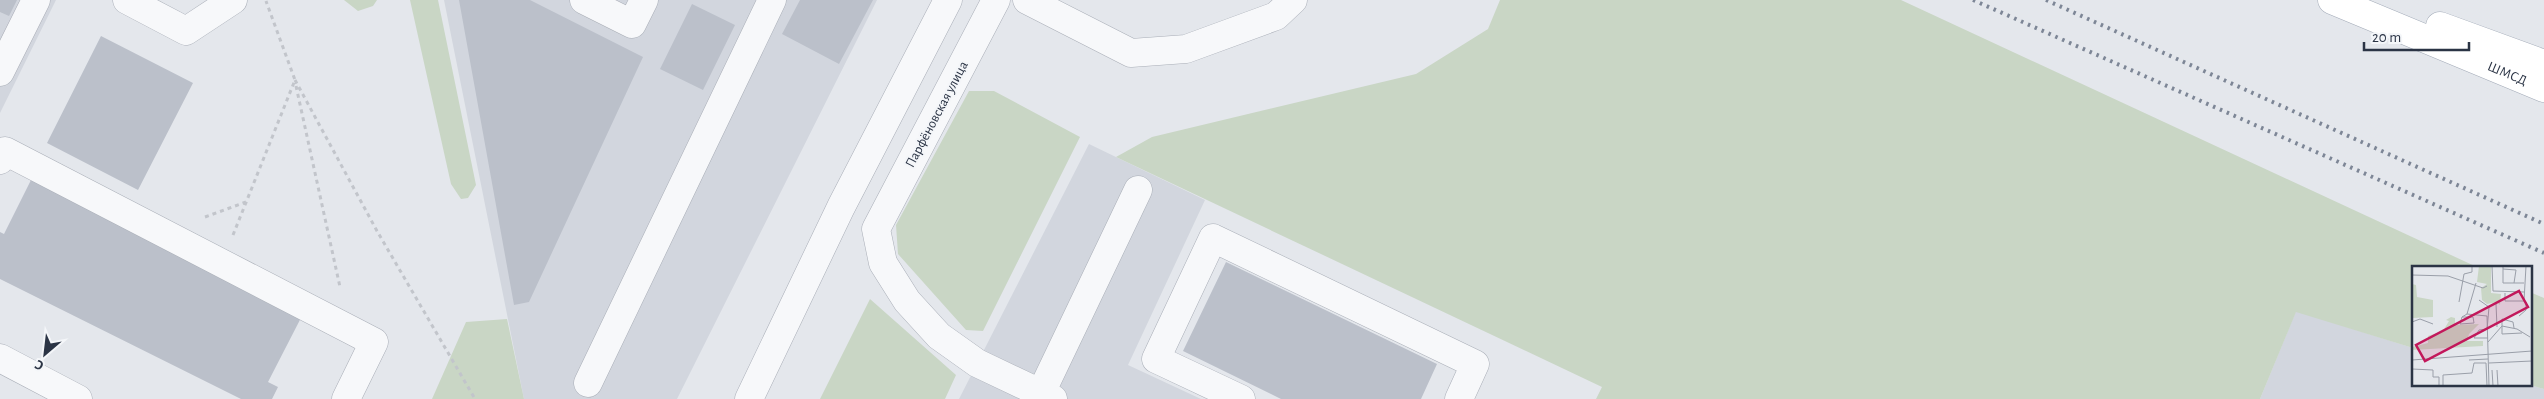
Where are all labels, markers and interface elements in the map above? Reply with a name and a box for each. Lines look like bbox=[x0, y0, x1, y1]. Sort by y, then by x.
scale bar bbox=[2364, 20, 2469, 52]
text: 20 m bbox=[2372, 30, 2401, 45]
street label: Парфёновская улица bbox=[903, 59, 971, 170]
street label: ШМСД bbox=[2485, 59, 2529, 88]
inset map bbox=[2412, 266, 2532, 386]
north arrow bbox=[20, 329, 70, 379]
text: С bbox=[32, 356, 46, 373]

